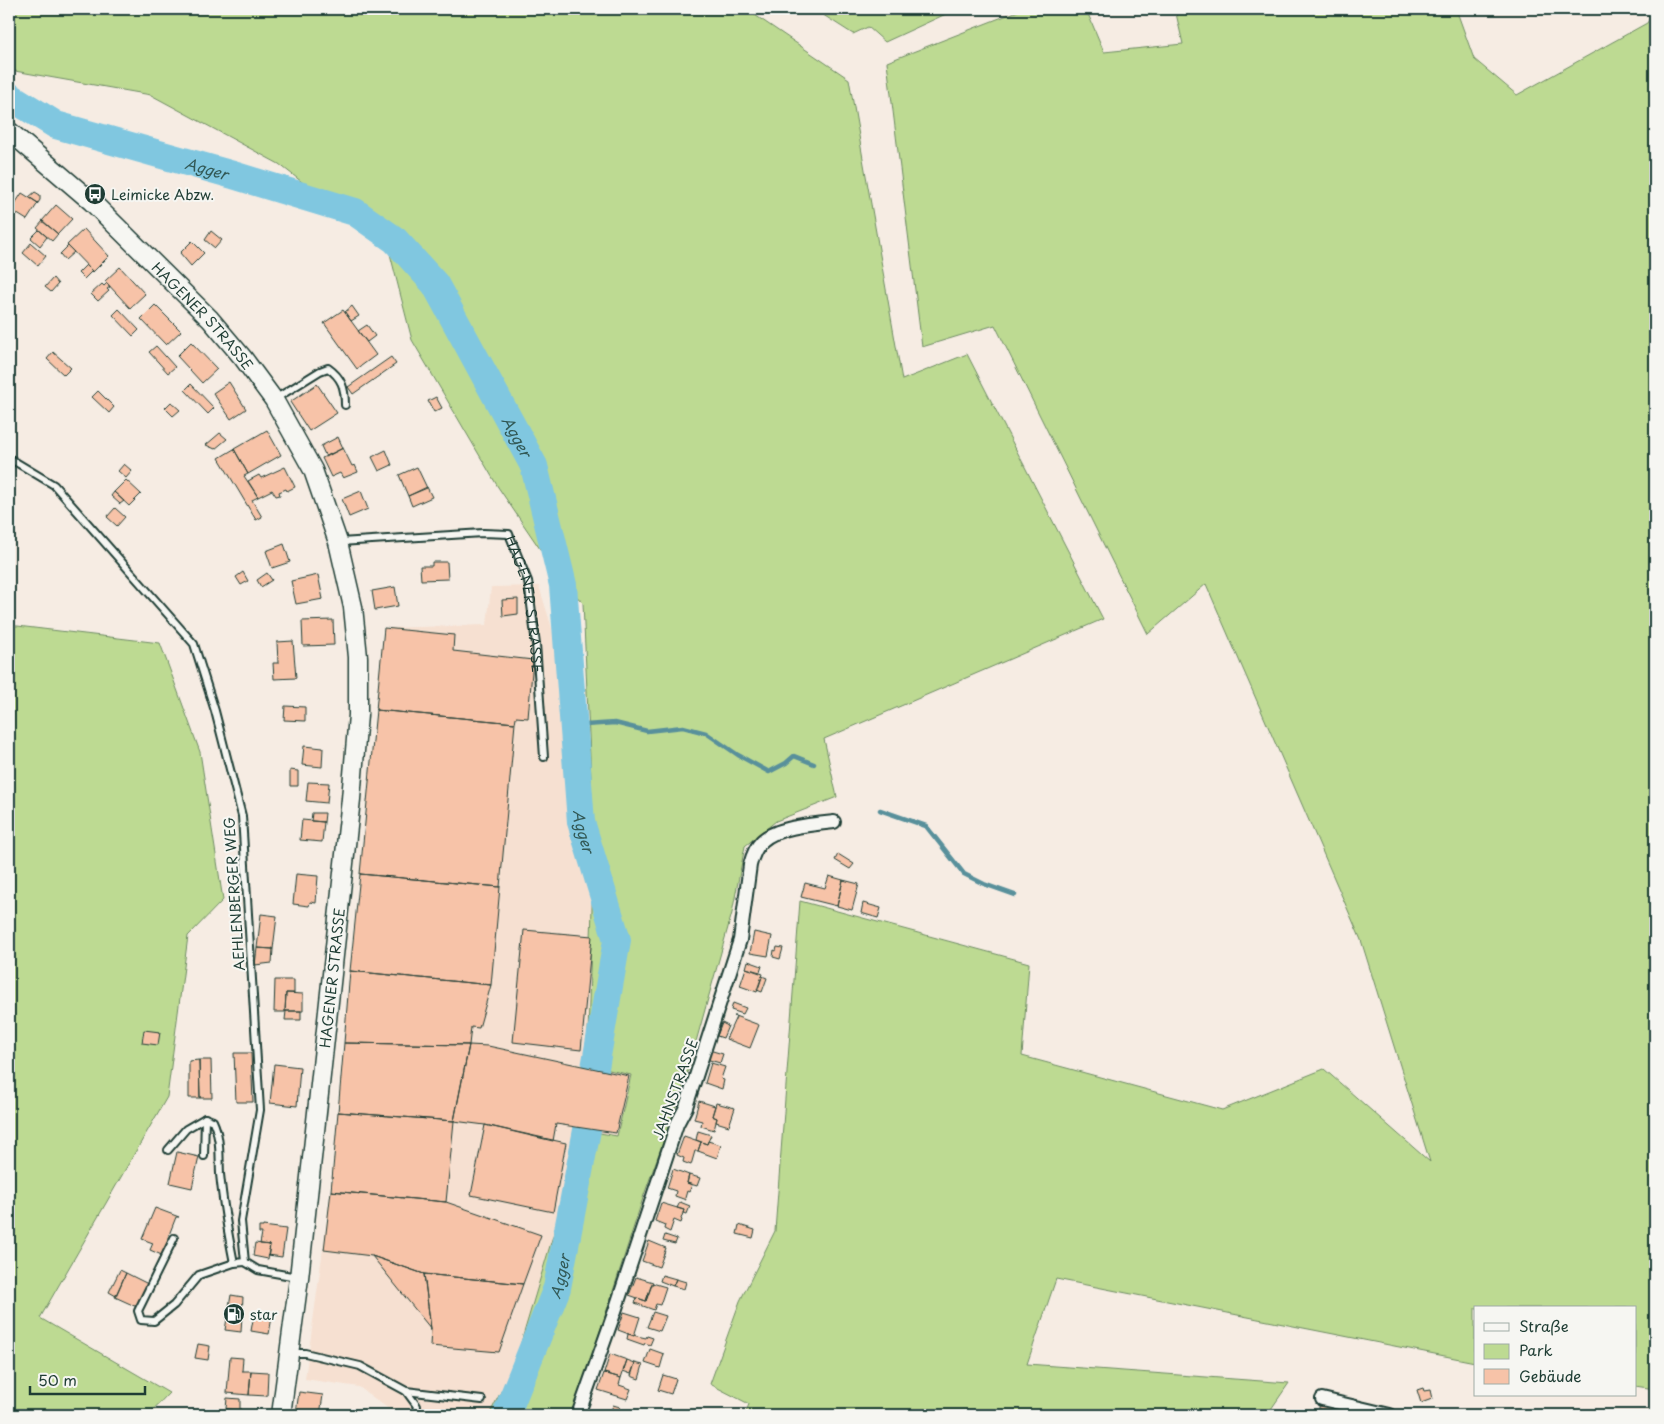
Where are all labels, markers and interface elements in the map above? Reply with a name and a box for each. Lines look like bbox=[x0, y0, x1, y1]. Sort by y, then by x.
water label: Agger bbox=[183, 151, 233, 185]
bus stop icon: Leimicke Abzw. bbox=[83, 182, 107, 206]
place label: Leimicke Abzw. bbox=[111, 184, 214, 205]
street label: HAGENER STRASSE bbox=[147, 257, 259, 374]
water label: Agger bbox=[497, 411, 539, 463]
street label: HAGENER STRASSE bbox=[500, 532, 549, 674]
water label: Agger bbox=[569, 809, 602, 857]
street label: AEHLENBERGER WEG bbox=[218, 816, 250, 972]
street label: HAGENER STRASSE bbox=[314, 907, 350, 1049]
street label: JAHNSTRASSE bbox=[647, 1035, 703, 1143]
water label: Agger bbox=[543, 1250, 575, 1301]
fuel station icon: star bbox=[222, 1302, 246, 1326]
place label: star bbox=[250, 1304, 278, 1325]
legend bbox=[1474, 1306, 1636, 1396]
text: Straße bbox=[1519, 1314, 1569, 1337]
text: Park bbox=[1519, 1338, 1553, 1361]
scale bar bbox=[30, 1364, 145, 1396]
text: Gebäude bbox=[1519, 1364, 1581, 1387]
text: 50 m bbox=[38, 1368, 77, 1391]

